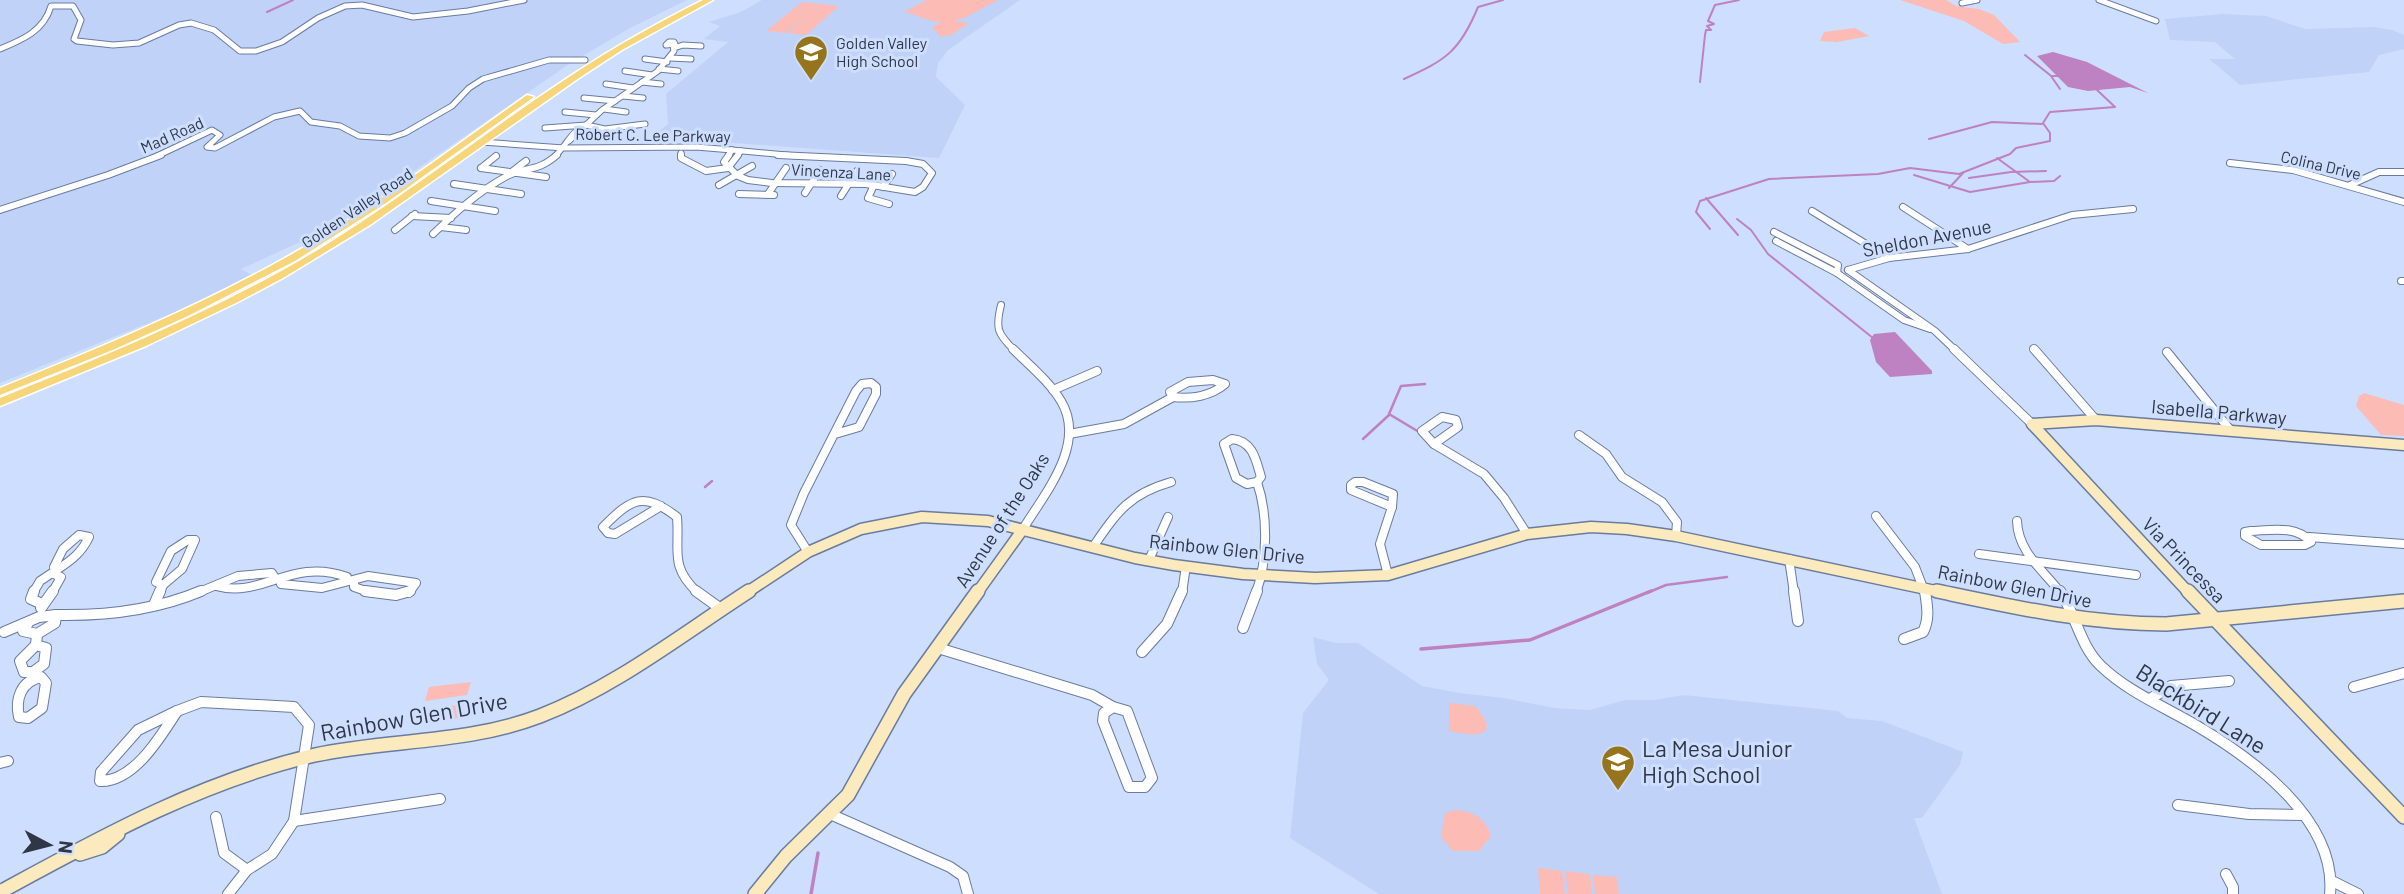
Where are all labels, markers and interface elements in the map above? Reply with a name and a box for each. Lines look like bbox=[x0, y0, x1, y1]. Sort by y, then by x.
school or university icon: Golden Valley High School bbox=[792, 33, 830, 82]
place label: Golden Valley High School bbox=[836, 33, 928, 70]
street label: Mad Road bbox=[137, 112, 206, 157]
street label: Robert C. Lee Parkway bbox=[575, 124, 732, 145]
street label: Colina Drive bbox=[2279, 146, 2363, 183]
street label: Vincenza Lane bbox=[790, 159, 892, 184]
street label: Golden Valley Road bbox=[298, 163, 416, 252]
street label: Sheldon Avenue bbox=[1860, 214, 1993, 261]
street label: Isabella Parkway bbox=[2151, 394, 2288, 429]
street label: Avenue of the Oaks bbox=[949, 448, 1054, 591]
street label: Via Princessa bbox=[2138, 512, 2231, 607]
street label: Rainbow Glen Drive bbox=[1148, 529, 1306, 568]
street label: Rainbow Glen Drive bbox=[1936, 559, 2094, 612]
street label: Blackbird Lane bbox=[2131, 657, 2272, 759]
street label: Rainbow Glen Drive bbox=[318, 686, 510, 746]
place label: La Mesa Junior High School bbox=[1642, 734, 1793, 788]
school or university icon: La Mesa Junior High School bbox=[1599, 743, 1637, 792]
north arrow bbox=[14, 810, 84, 880]
text: N bbox=[54, 839, 79, 855]

